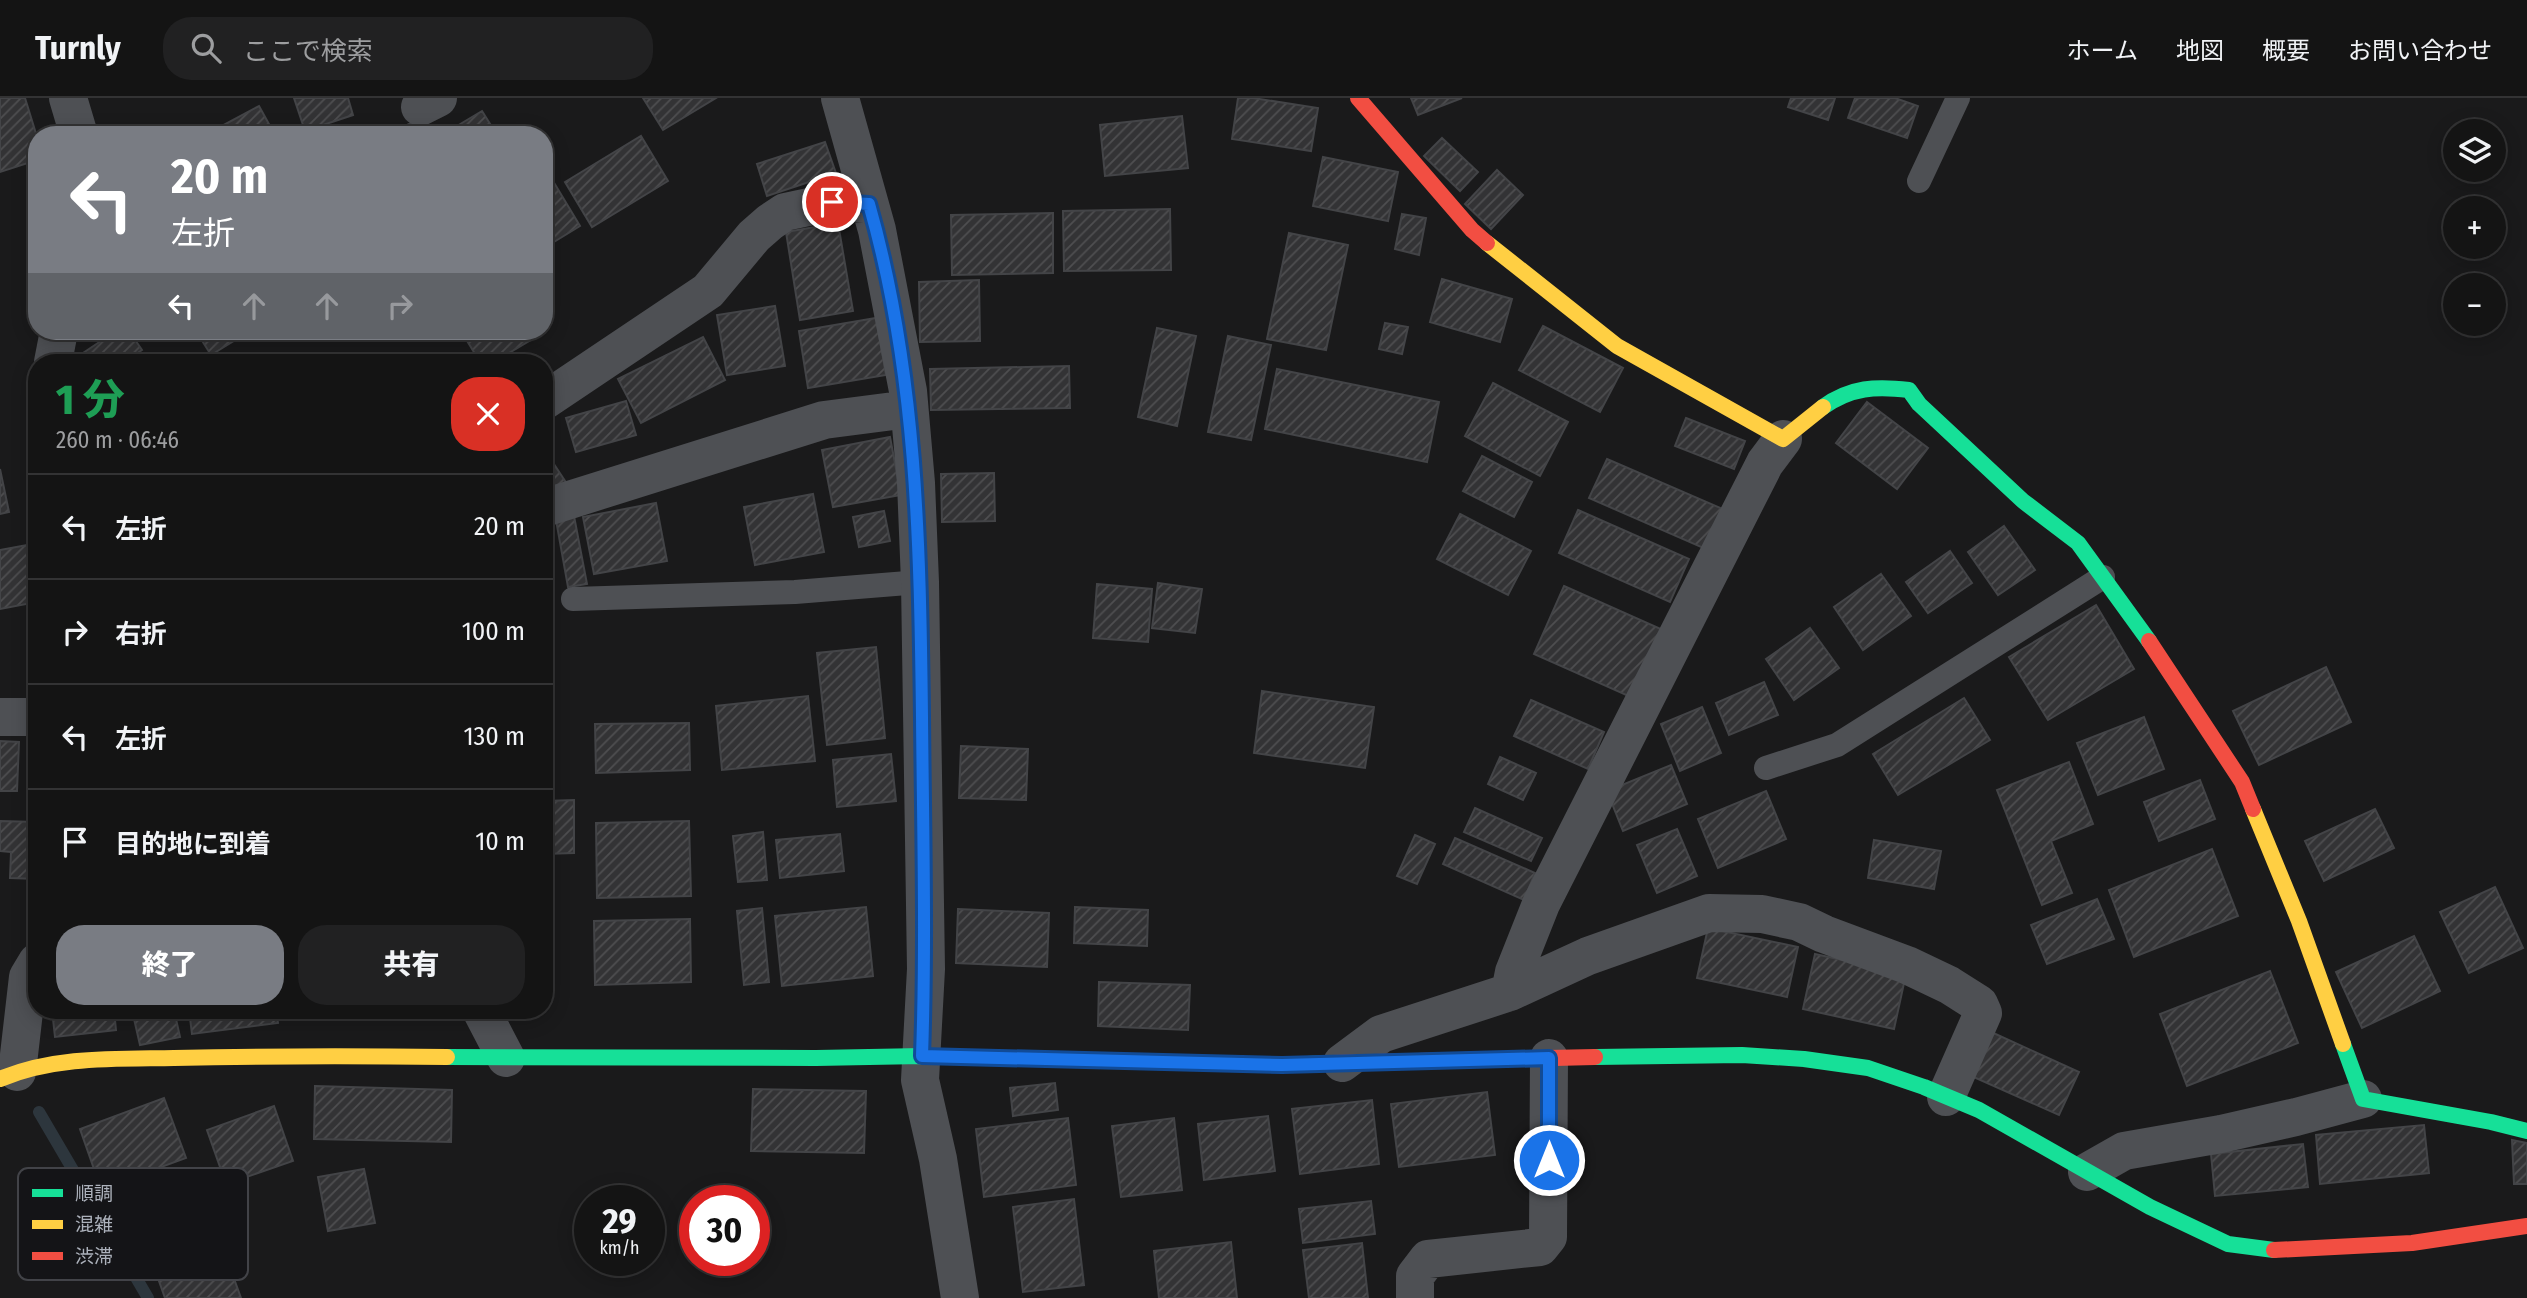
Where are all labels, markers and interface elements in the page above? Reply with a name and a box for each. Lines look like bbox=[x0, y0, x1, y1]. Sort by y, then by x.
search box bbox=[163, 17, 653, 80]
text: Turnly bbox=[35, 28, 121, 68]
icon: search bbox=[187, 29, 225, 67]
text: ここで検索 bbox=[243, 36, 373, 67]
text: ホーム bbox=[2067, 37, 2138, 65]
text: 地図 bbox=[2176, 37, 2224, 65]
text: 概要 bbox=[2262, 37, 2310, 65]
text: お問い合わせ bbox=[2348, 37, 2492, 65]
map controls bbox=[2443, 119, 2506, 336]
button: layers bbox=[2443, 119, 2506, 182]
text: 20 m bbox=[171, 147, 268, 206]
icon: left bbox=[56, 154, 147, 245]
pin bbox=[802, 172, 862, 232]
icon: arrive bbox=[813, 183, 851, 221]
button: + bbox=[2443, 196, 2506, 259]
text: 左折 bbox=[171, 214, 235, 252]
button: − bbox=[2443, 273, 2506, 336]
icon: left bbox=[162, 287, 200, 325]
icon: ahead bbox=[235, 287, 273, 325]
icon: ahead bbox=[308, 287, 346, 325]
icon: right bbox=[381, 287, 419, 325]
text: 1 分 bbox=[56, 375, 125, 425]
button: close bbox=[451, 377, 525, 451]
text: 260 m · 06:46 bbox=[56, 426, 179, 454]
icon: left bbox=[56, 508, 94, 546]
text: 20 m bbox=[474, 511, 525, 542]
text: 左折 bbox=[115, 514, 167, 545]
icon: right bbox=[56, 613, 94, 651]
text: 100 m bbox=[462, 616, 525, 647]
text: 右折 bbox=[115, 619, 167, 650]
icon: left bbox=[56, 718, 94, 756]
text: 130 m bbox=[463, 721, 525, 752]
text: 左折 bbox=[115, 724, 167, 755]
icon: arrive bbox=[56, 823, 94, 861]
text: 10 m bbox=[475, 826, 525, 857]
text: 目的地に到着 bbox=[115, 829, 271, 860]
button: 終了 bbox=[56, 925, 284, 1005]
button: 共有 bbox=[298, 925, 525, 1005]
position arrow bbox=[1512, 1123, 1586, 1197]
legend bbox=[18, 1168, 248, 1280]
text: 順調 bbox=[75, 1182, 113, 1205]
speed limit sign: 30 bbox=[679, 1185, 770, 1276]
text: 29 bbox=[602, 1200, 637, 1242]
text: 混雑 bbox=[75, 1213, 113, 1236]
text: km/h bbox=[599, 1237, 640, 1259]
text: 渋滞 bbox=[75, 1245, 113, 1268]

